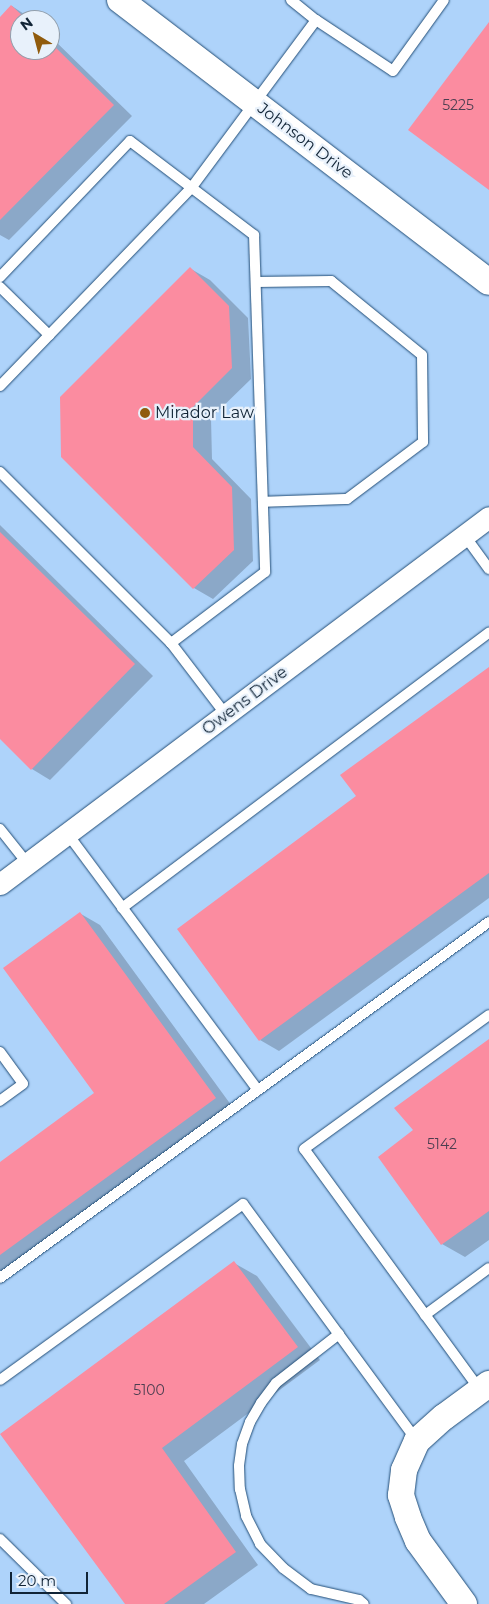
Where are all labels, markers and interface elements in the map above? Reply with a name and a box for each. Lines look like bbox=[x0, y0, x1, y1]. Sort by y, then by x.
north arrow bbox=[10, 10, 60, 60]
text: N bbox=[17, 13, 37, 34]
house number: 5225 bbox=[442, 97, 474, 113]
street label: Johnson Drive bbox=[254, 99, 356, 183]
place label: Mirador Law bbox=[155, 403, 254, 423]
marker: Mirador Law bbox=[139, 407, 151, 419]
street label: Owens Drive bbox=[199, 663, 291, 739]
house number: 5142 bbox=[427, 1136, 457, 1152]
house number: 5100 bbox=[133, 1382, 165, 1398]
scale bar bbox=[12, 1562, 90, 1594]
text: 20 m bbox=[18, 1571, 56, 1590]

